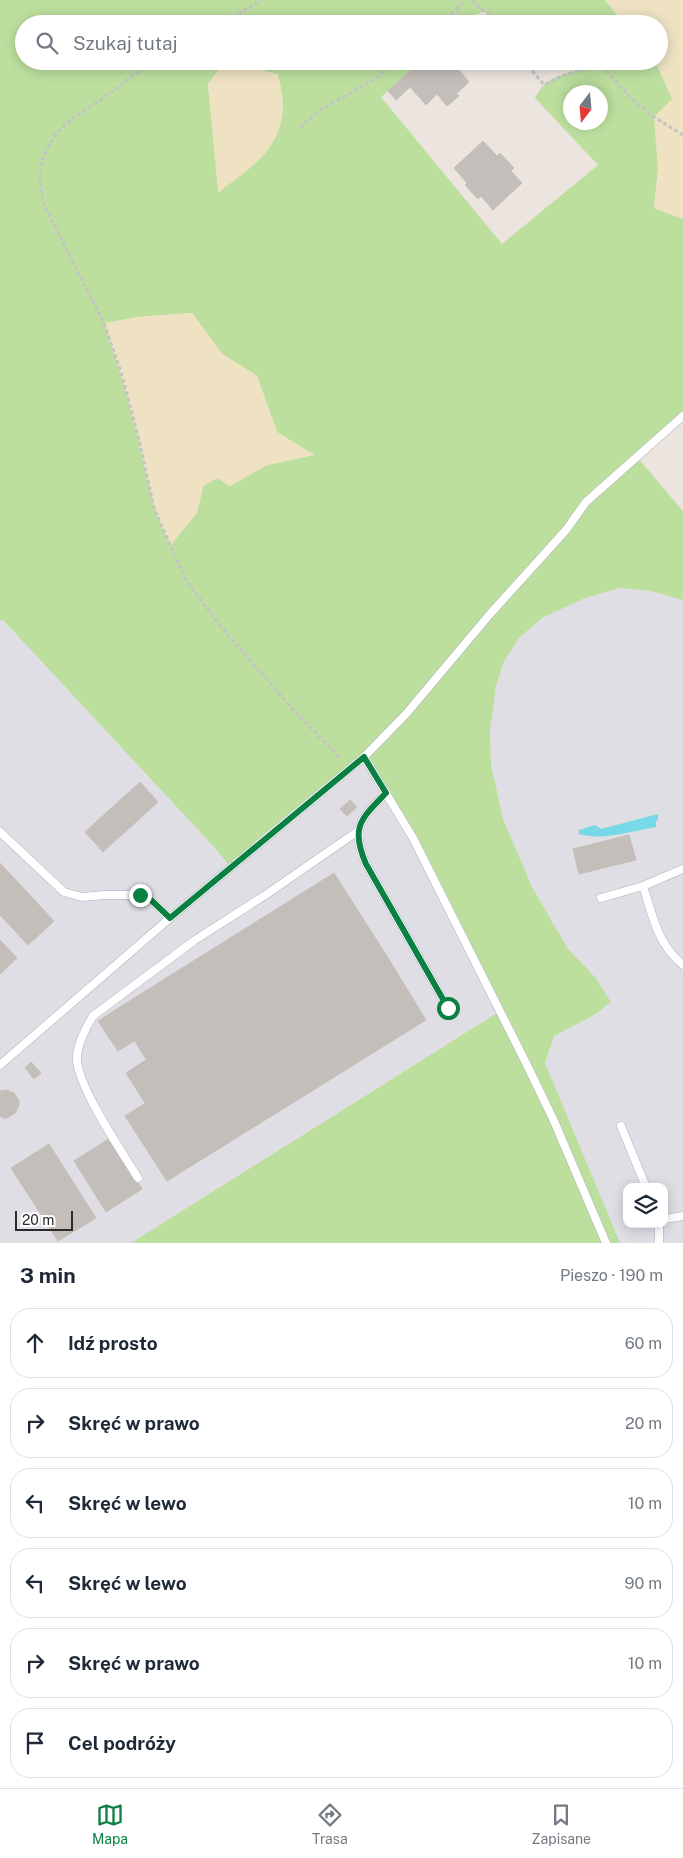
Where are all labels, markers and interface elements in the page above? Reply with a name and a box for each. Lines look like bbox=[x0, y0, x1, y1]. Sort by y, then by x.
search box bbox=[15, 15, 668, 70]
icon: search bbox=[33, 29, 61, 57]
text: Szukaj tutaj bbox=[73, 32, 178, 54]
north arrow bbox=[563, 85, 608, 130]
route end bbox=[129, 884, 152, 907]
route start bbox=[437, 997, 460, 1020]
map controls bbox=[623, 1183, 668, 1228]
button: layers bbox=[623, 1183, 668, 1228]
scale bar bbox=[15, 1208, 72, 1231]
text: 20 m bbox=[22, 1212, 54, 1228]
text: 3 min bbox=[20, 1263, 76, 1288]
text: Pieszo · 190 m bbox=[560, 1266, 663, 1285]
icon: ahead bbox=[21, 1329, 49, 1357]
text: Idź prosto bbox=[68, 1332, 158, 1354]
text: 60 m bbox=[625, 1334, 662, 1353]
icon: right bbox=[21, 1409, 49, 1437]
text: Skręć w prawo bbox=[68, 1412, 200, 1434]
text: 20 m bbox=[625, 1414, 662, 1433]
icon: left bbox=[21, 1489, 49, 1517]
text: Skręć w lewo bbox=[68, 1492, 187, 1514]
text: 10 m bbox=[628, 1494, 662, 1513]
icon: left bbox=[21, 1569, 49, 1597]
text: Skręć w lewo bbox=[68, 1572, 187, 1594]
text: 90 m bbox=[625, 1574, 662, 1593]
icon: right bbox=[21, 1649, 49, 1677]
text: Skręć w prawo bbox=[68, 1652, 200, 1674]
text: 10 m bbox=[628, 1654, 662, 1673]
icon: arrive bbox=[21, 1729, 49, 1757]
text: Cel podróży bbox=[68, 1732, 176, 1754]
tab: Mapa bbox=[92, 1801, 128, 1847]
tab: Trasa bbox=[312, 1801, 348, 1847]
tab: Zapisane bbox=[532, 1801, 591, 1847]

